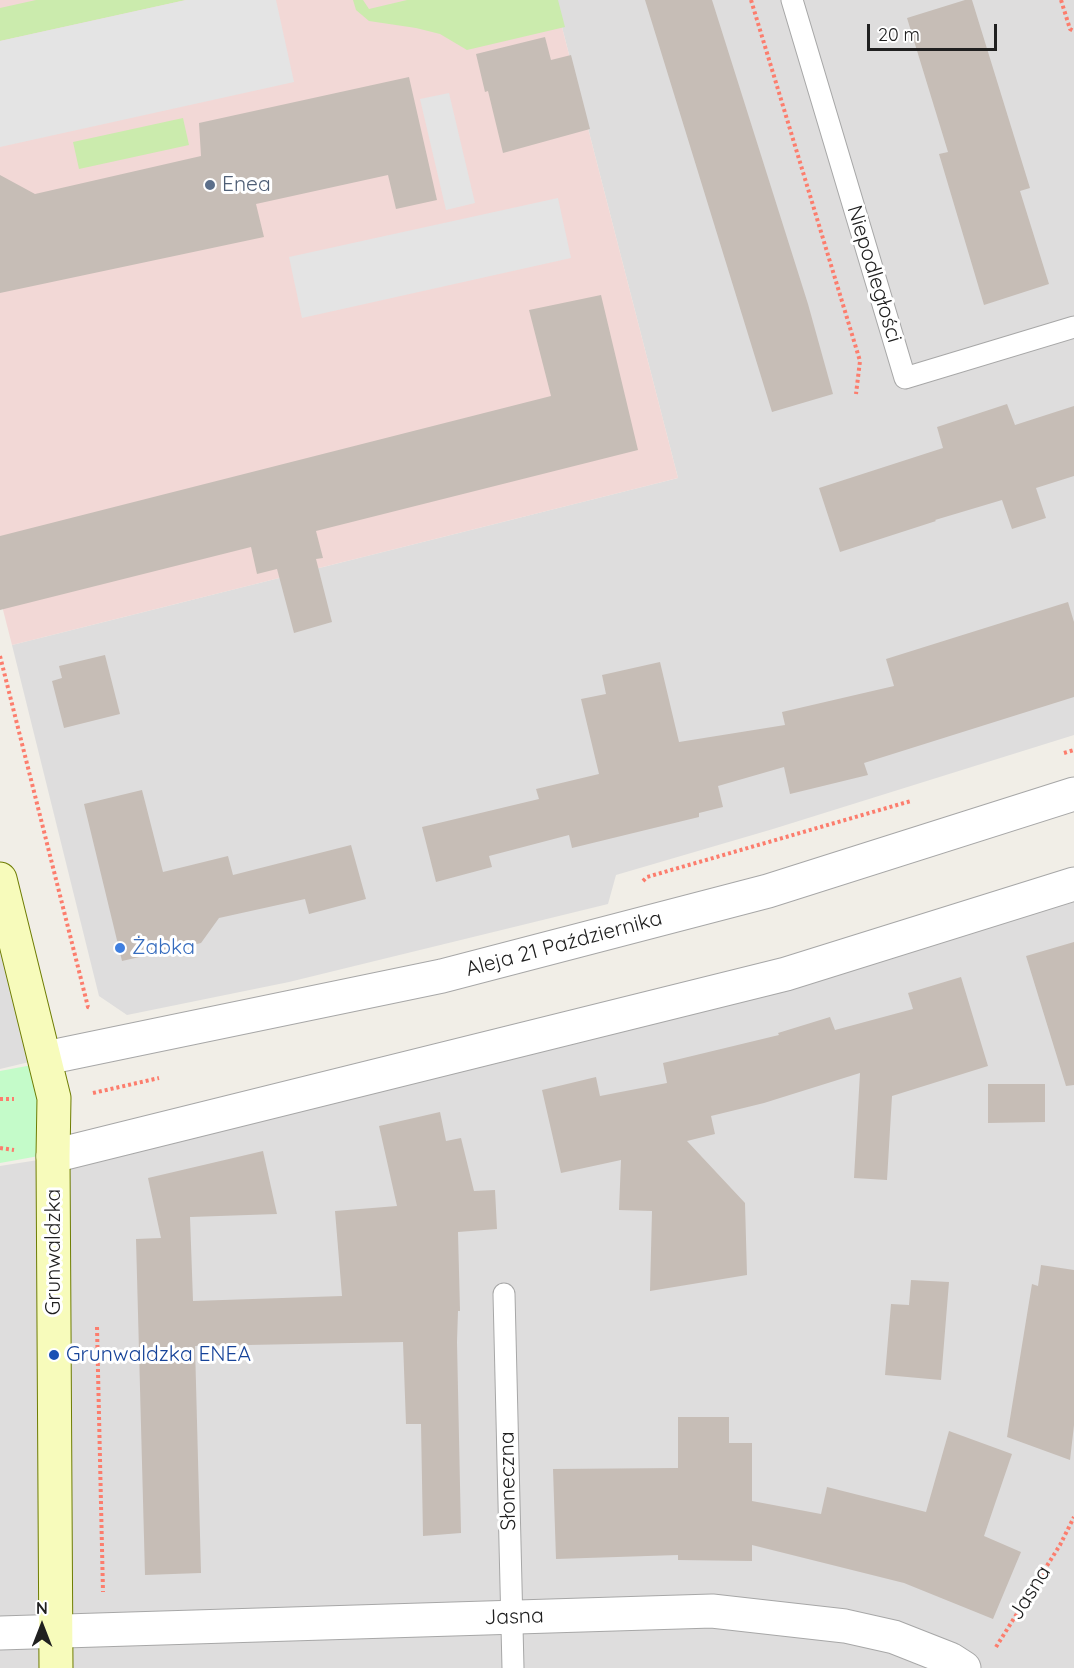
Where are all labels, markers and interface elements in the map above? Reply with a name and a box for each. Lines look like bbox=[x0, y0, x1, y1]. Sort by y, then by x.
scale bar bbox=[870, 12, 1000, 50]
text: 20 m bbox=[878, 23, 920, 46]
place label: Enea bbox=[222, 172, 271, 198]
marker: Enea bbox=[203, 178, 217, 192]
street label: Niepodległości bbox=[841, 202, 907, 346]
street label: Aleja 21 Października bbox=[463, 906, 665, 982]
place label: Żabka bbox=[132, 935, 195, 961]
marker: Żabka bbox=[113, 941, 127, 955]
street label: Grunwaldzka bbox=[41, 1189, 67, 1315]
place label: Grunwaldzka ENEA bbox=[66, 1342, 251, 1368]
marker: Grunwaldzka ENEA bbox=[47, 1348, 61, 1362]
street label: Słoneczna bbox=[495, 1431, 521, 1531]
street label: Jasna bbox=[1004, 1561, 1056, 1625]
north arrow bbox=[12, 1596, 72, 1656]
text: N bbox=[36, 1598, 48, 1618]
street label: Jasna bbox=[484, 1603, 544, 1631]

